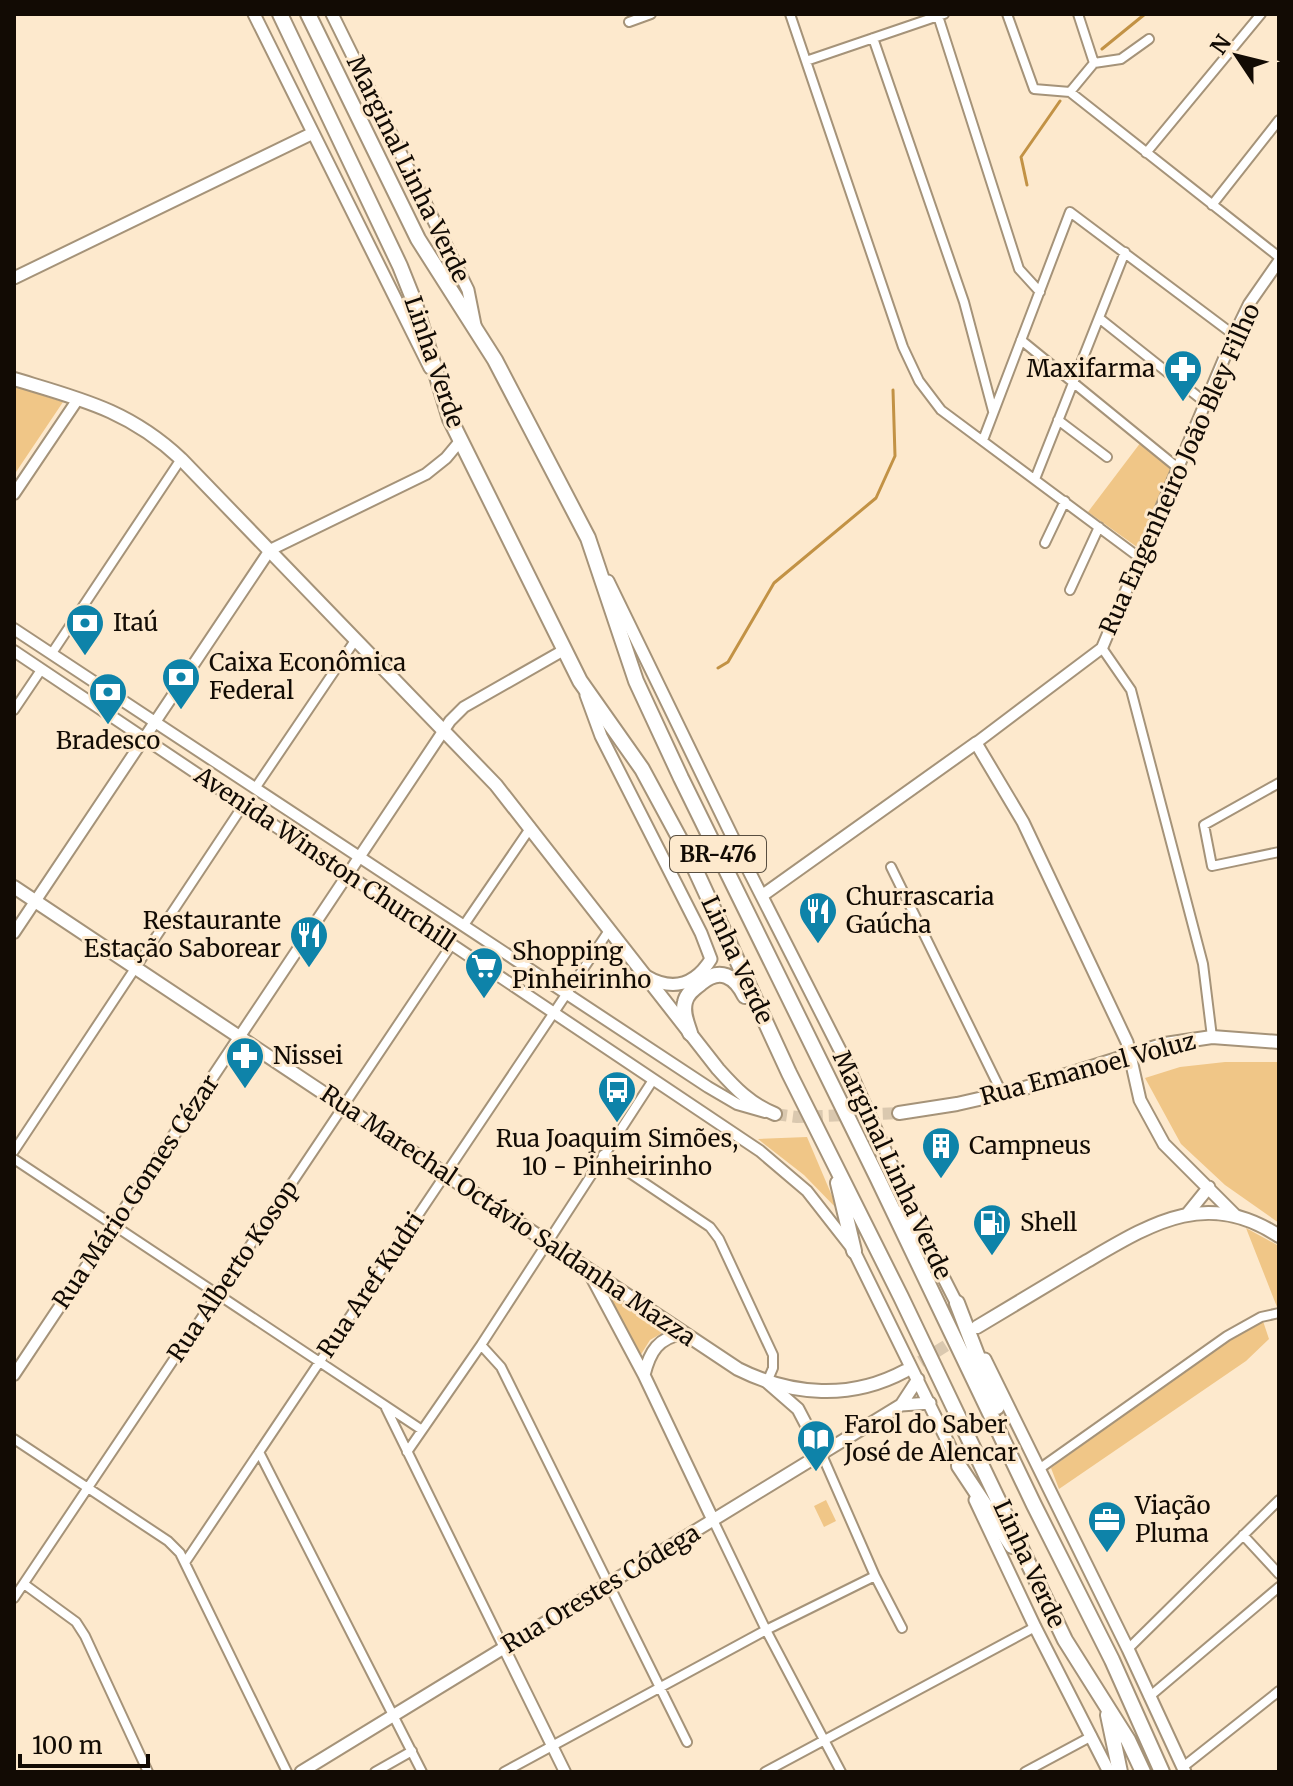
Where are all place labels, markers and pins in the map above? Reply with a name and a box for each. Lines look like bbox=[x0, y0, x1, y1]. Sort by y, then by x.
pharmacy icon: Maxifarma bbox=[1162, 348, 1204, 403]
place label: Maxifarma bbox=[1027, 353, 1155, 384]
bank icon: Itaú bbox=[64, 602, 106, 657]
place label: Itaú bbox=[113, 607, 158, 638]
place label: Caixa Econômica Federal bbox=[209, 647, 406, 706]
bank icon: Caixa Econômica Federal bbox=[160, 656, 202, 711]
bank icon: Bradesco bbox=[87, 671, 129, 726]
place label: Bradesco bbox=[56, 725, 160, 756]
place label: Churrascaria Gaúcha bbox=[846, 881, 995, 940]
restaurant icon: Churrascaria Gaúcha bbox=[797, 890, 839, 945]
place label: Restaurante Estação Saborear bbox=[84, 905, 281, 964]
restaurant icon: Restaurante Estação Saborear bbox=[288, 914, 330, 969]
place label: Shopping Pinheirinho bbox=[512, 936, 651, 995]
supermarket icon: Shopping Pinheirinho bbox=[463, 945, 505, 1000]
pharmacy icon: Nissei bbox=[224, 1035, 266, 1090]
place label: Nissei bbox=[273, 1040, 343, 1071]
bus stop icon: Rua Joaquim Simões, 10 - Pinheirinho bbox=[596, 1069, 638, 1124]
place label: Rua Joaquim Simões, 10 - Pinheirinho bbox=[496, 1123, 738, 1182]
building icon: Campneus bbox=[920, 1125, 962, 1180]
place label: Campneus bbox=[969, 1130, 1091, 1161]
fuel station icon: Shell bbox=[971, 1202, 1013, 1257]
place label: Shell bbox=[1020, 1207, 1077, 1238]
place label: Farol do Saber José de Alencar bbox=[843, 1409, 1018, 1468]
library icon: Farol do Saber José de Alencar bbox=[795, 1418, 837, 1473]
place label: Viação Pluma bbox=[1134, 1490, 1211, 1549]
office icon: Viação Pluma bbox=[1086, 1499, 1128, 1554]

